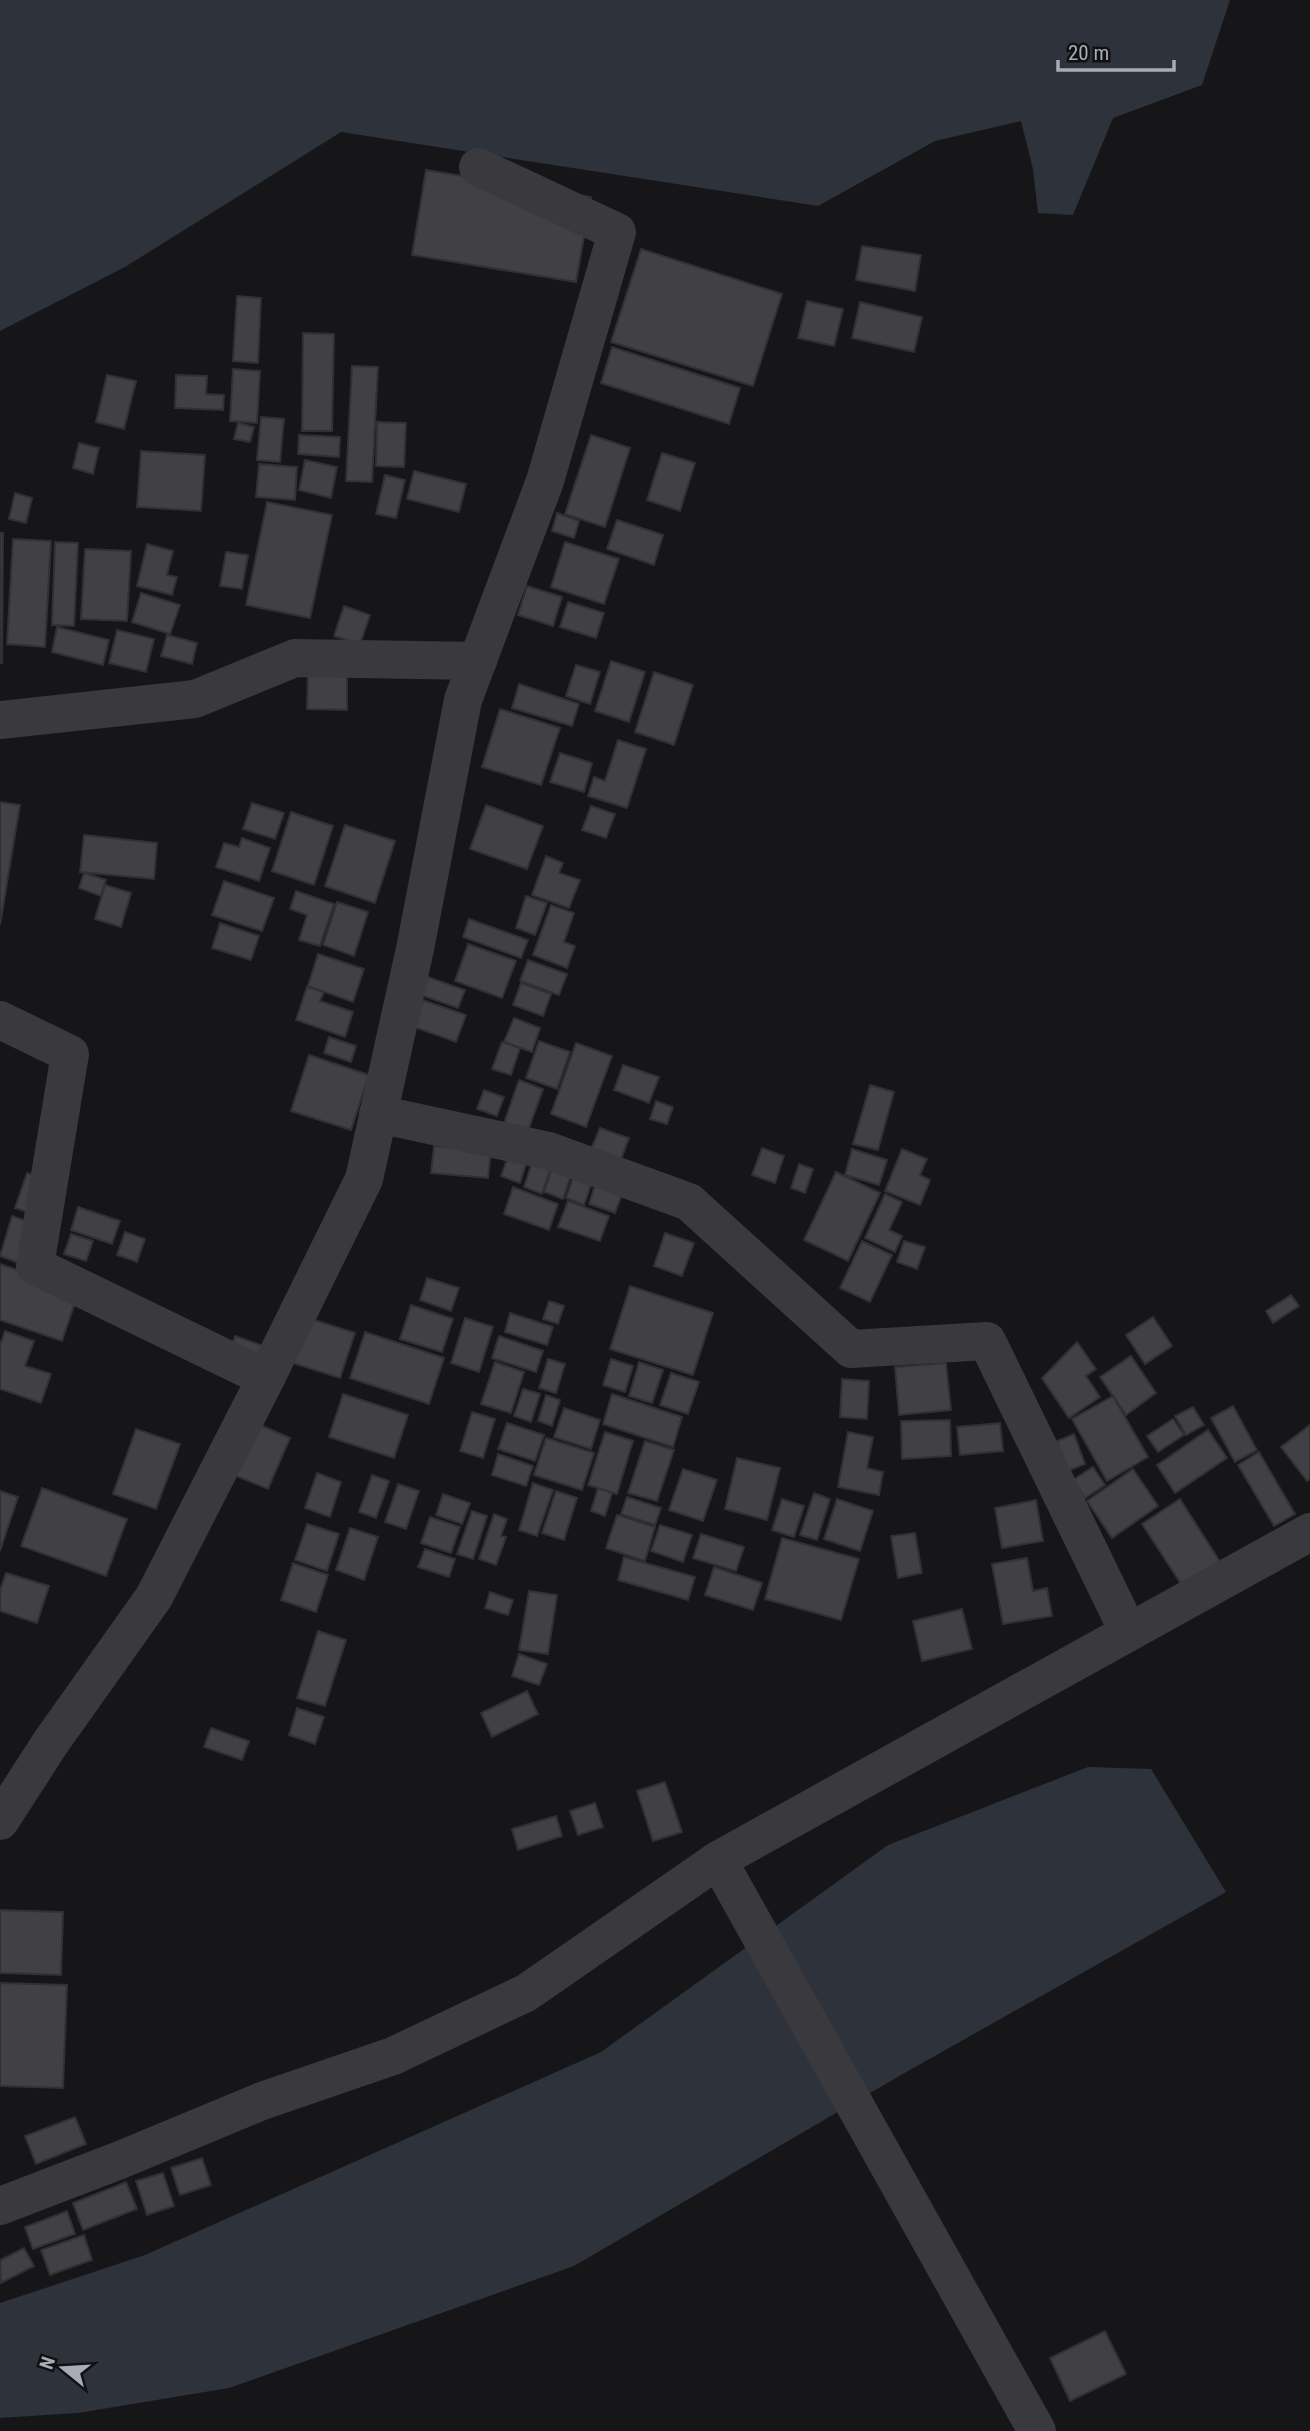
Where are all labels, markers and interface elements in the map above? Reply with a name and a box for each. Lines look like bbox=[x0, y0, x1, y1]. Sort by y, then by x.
scale bar bbox=[1058, 28, 1174, 72]
text: 20 m bbox=[1068, 41, 1109, 65]
north arrow bbox=[28, 2333, 98, 2403]
text: N bbox=[35, 2354, 60, 2372]

